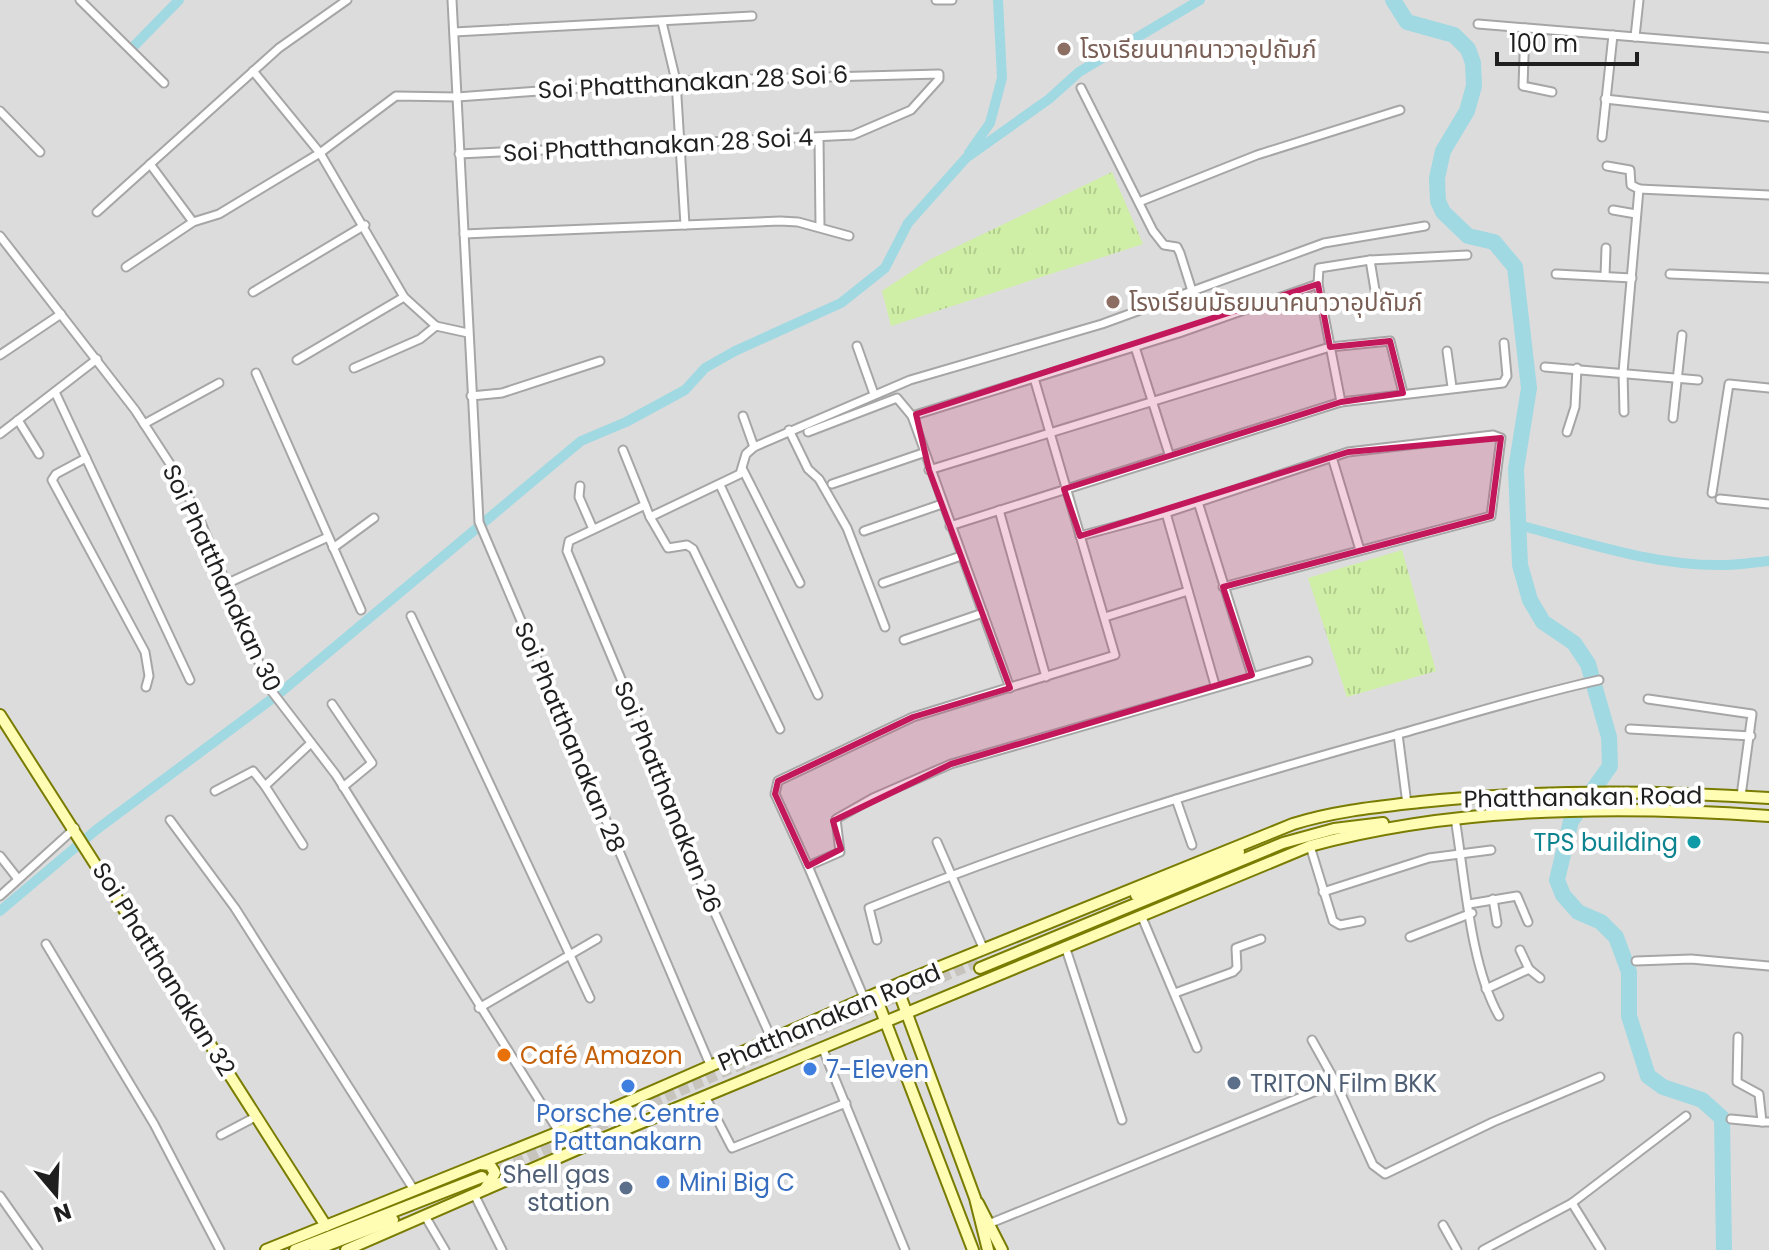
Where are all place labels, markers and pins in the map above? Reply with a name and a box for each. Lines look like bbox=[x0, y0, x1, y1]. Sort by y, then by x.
place label: โรงเรียนนาคนาวาอุปถัมภ์ bbox=[1080, 33, 1316, 66]
marker: โรงเรียนนาคนาวาอุปถัมภ์ bbox=[1055, 40, 1073, 58]
place label: โรงเรียนมัธยมนาคนาวาอุปถัมภ์ bbox=[1129, 286, 1422, 319]
marker: โรงเรียนมัธยมนาคนาวาอุปถัมภ์ bbox=[1104, 293, 1122, 311]
place label: TPS building bbox=[1534, 826, 1678, 859]
marker: TPS building bbox=[1685, 833, 1703, 851]
place label: Café Amazon bbox=[520, 1039, 683, 1072]
marker: Café Amazon bbox=[495, 1046, 513, 1064]
place label: 7-Eleven bbox=[826, 1053, 929, 1086]
marker: 7-Eleven bbox=[801, 1060, 819, 1078]
place label: TRITON Film BKK bbox=[1250, 1067, 1437, 1100]
marker: TRITON Film BKK bbox=[1225, 1074, 1243, 1092]
marker: Porsche Centre Pattanakarn bbox=[619, 1077, 637, 1095]
place label: Porsche Centre Pattanakarn bbox=[536, 1097, 720, 1158]
place label: Shell gas station bbox=[502, 1158, 610, 1219]
place label: Mini Big C bbox=[679, 1166, 795, 1199]
marker: Mini Big C bbox=[654, 1173, 672, 1191]
marker: Shell gas station bbox=[617, 1179, 635, 1197]

